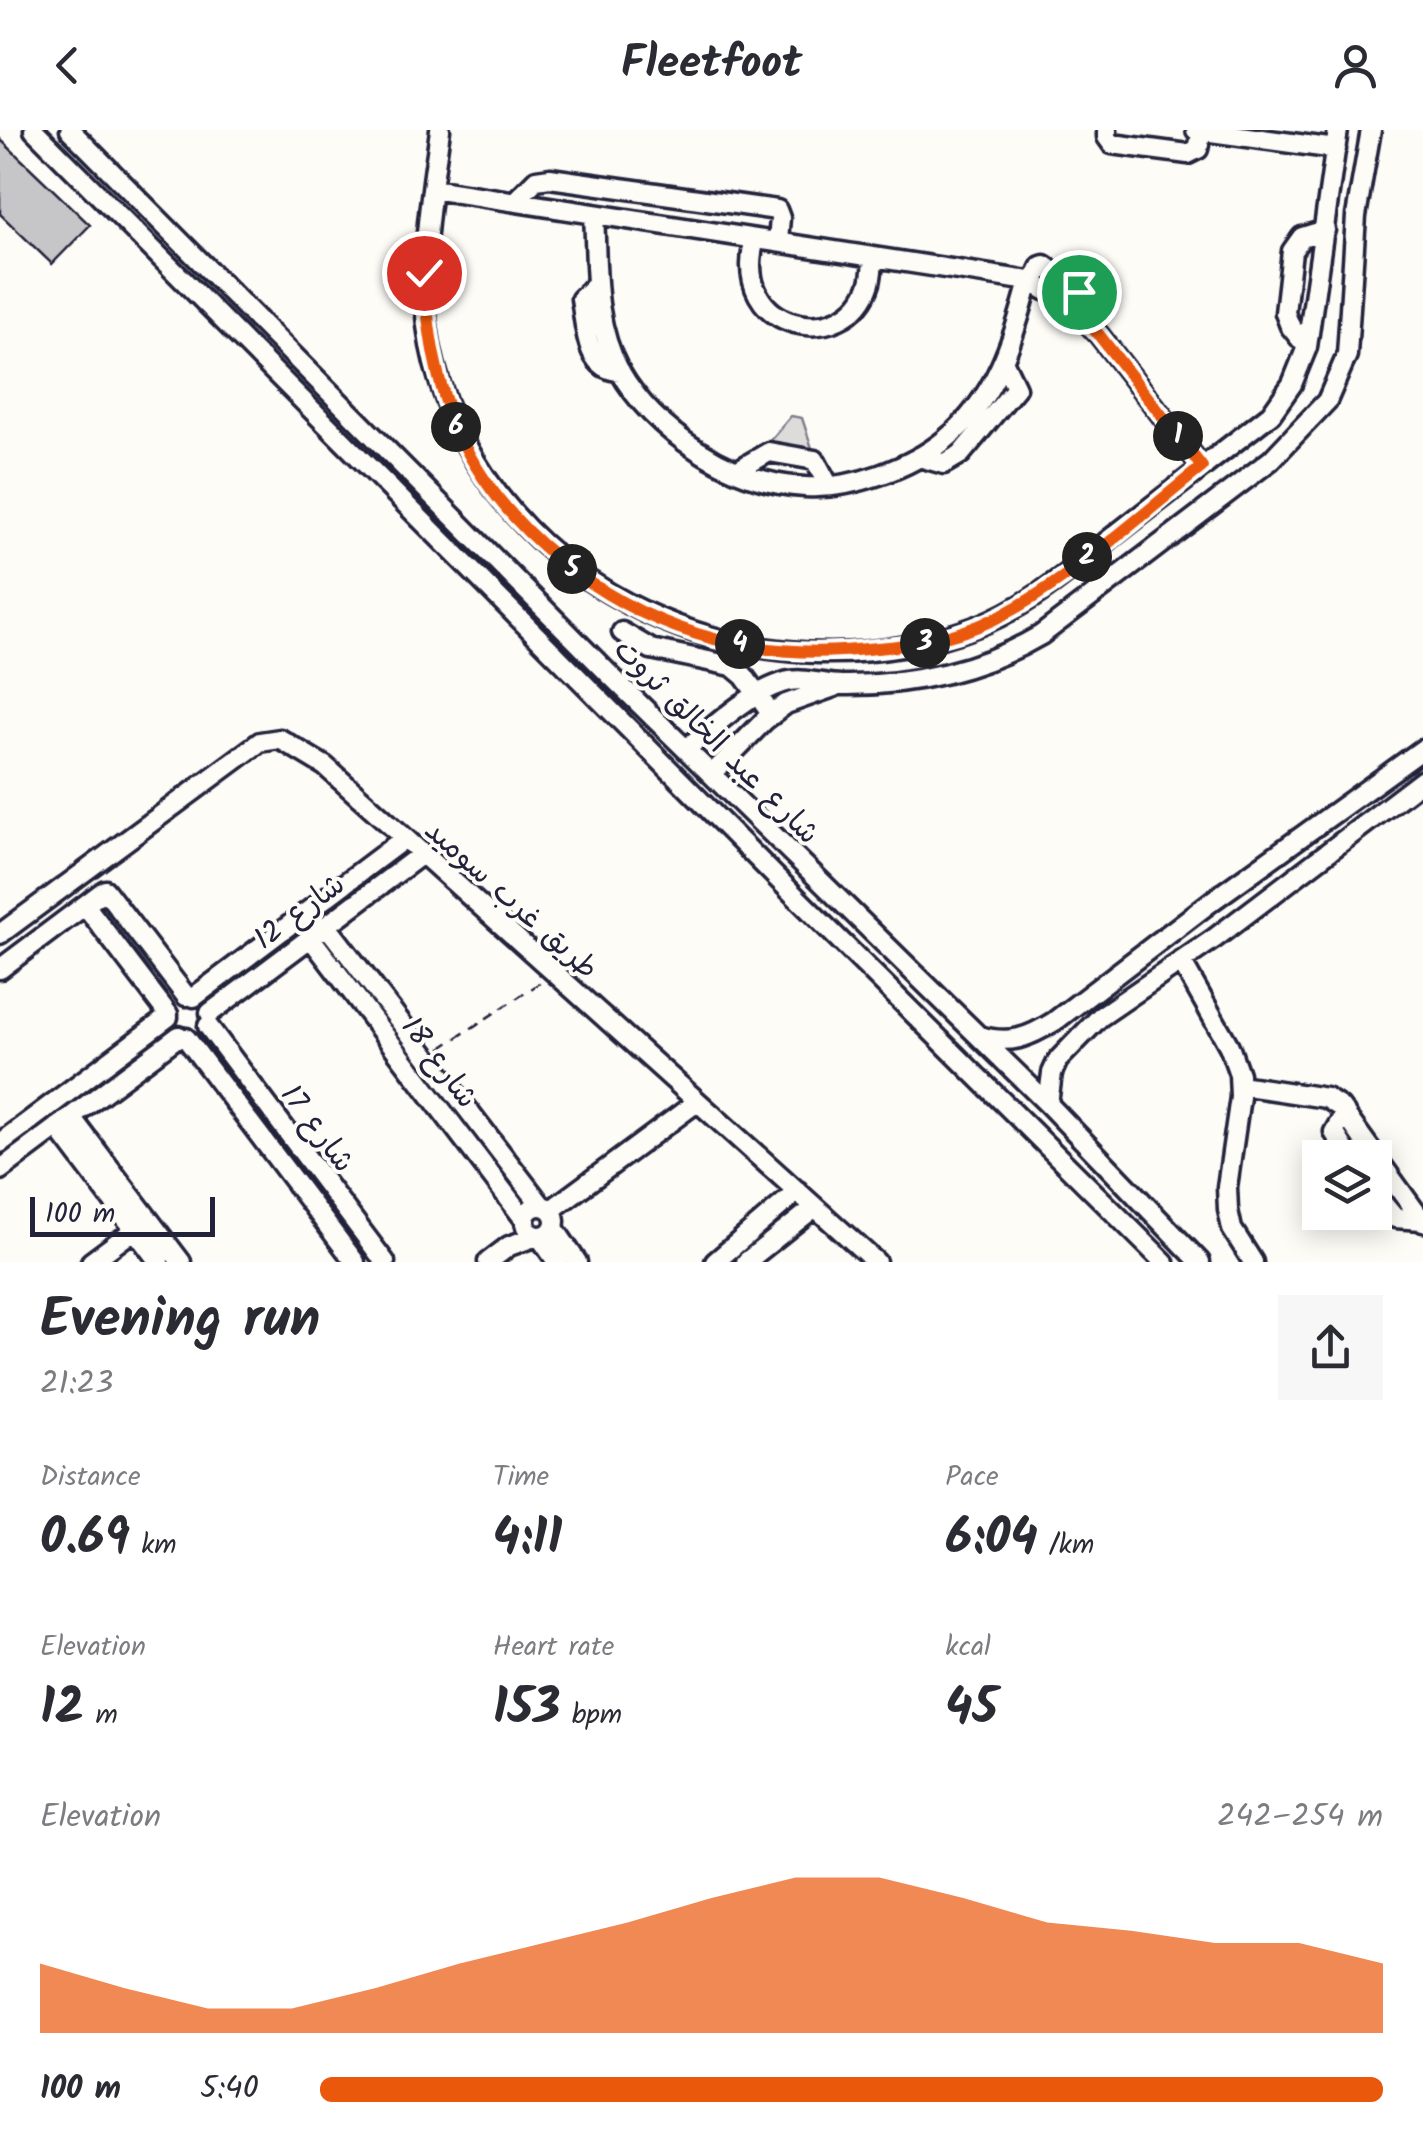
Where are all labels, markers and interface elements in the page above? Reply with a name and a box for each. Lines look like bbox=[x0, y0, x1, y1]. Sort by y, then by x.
text: Fleetfoot bbox=[621, 29, 802, 101]
icon: back bbox=[40, 38, 95, 93]
icon: person bbox=[1328, 38, 1383, 93]
pin bbox=[382, 231, 467, 316]
icon: check bbox=[397, 246, 452, 301]
pin bbox=[1037, 250, 1122, 335]
icon: arrive bbox=[1052, 265, 1107, 320]
pin: 6 bbox=[431, 402, 481, 452]
text: 6 bbox=[448, 404, 464, 449]
pin: 1 bbox=[1153, 411, 1203, 461]
text: 1 bbox=[1174, 413, 1182, 458]
pin: 2 bbox=[1062, 532, 1112, 582]
text: 2 bbox=[1079, 534, 1095, 579]
pin: 5 bbox=[547, 544, 597, 594]
text: 5 bbox=[565, 546, 579, 591]
pin: 3 bbox=[900, 618, 950, 668]
pin: 4 bbox=[715, 619, 765, 669]
text: 3 bbox=[917, 620, 933, 665]
text: 4 bbox=[732, 621, 748, 666]
street label: شارع عبد الخالق ثروت bbox=[601, 628, 830, 857]
street label: طريق غرب سوميد bbox=[413, 809, 609, 992]
street label: شارع 12 bbox=[244, 862, 356, 963]
street label: شارع 18 bbox=[388, 1007, 489, 1119]
street label: شارع 17 bbox=[267, 1075, 366, 1184]
map controls bbox=[1302, 1140, 1392, 1230]
button: layers bbox=[1302, 1140, 1392, 1230]
scale bar bbox=[30, 1192, 215, 1236]
text: 100 m bbox=[45, 1192, 115, 1237]
text: Evening run bbox=[40, 1278, 320, 1365]
button: share bbox=[1278, 1295, 1383, 1400]
text: 21:23 bbox=[40, 1359, 113, 1410]
text: Distance bbox=[40, 1455, 141, 1500]
text: Time bbox=[493, 1455, 549, 1500]
text: Pace bbox=[945, 1455, 999, 1500]
text: 0.69 bbox=[40, 1500, 130, 1580]
text: 4:11 bbox=[493, 1500, 562, 1580]
text: 6:04 bbox=[945, 1500, 1038, 1580]
text: km bbox=[130, 1523, 177, 1568]
text: /km bbox=[1038, 1523, 1094, 1568]
text: Elevation bbox=[40, 1625, 146, 1670]
text: Heart rate bbox=[493, 1625, 614, 1670]
text: kcal bbox=[945, 1625, 991, 1670]
text: 12 bbox=[40, 1670, 84, 1750]
text: 153 bbox=[493, 1670, 560, 1750]
text: 45 bbox=[945, 1670, 998, 1750]
text: m bbox=[84, 1693, 118, 1738]
text: bpm bbox=[560, 1693, 622, 1738]
text: Elevation bbox=[40, 1792, 161, 1843]
text: 242–254 m bbox=[1217, 1792, 1383, 1843]
text: 100 m bbox=[40, 2064, 121, 2115]
text: 5:40 bbox=[200, 2064, 259, 2115]

